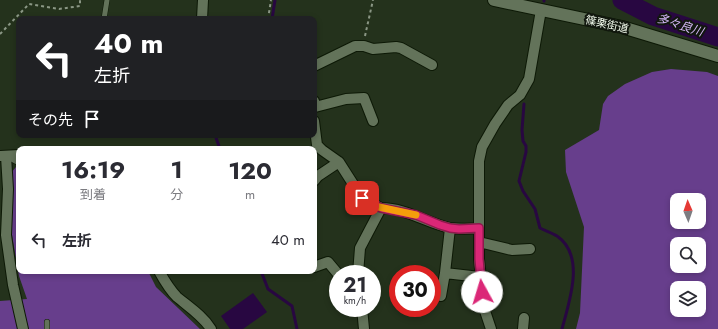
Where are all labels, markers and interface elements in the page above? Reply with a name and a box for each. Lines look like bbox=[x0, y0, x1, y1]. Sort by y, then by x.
water label: 多々良川 bbox=[654, 9, 708, 42]
street label: 篠栗街道 bbox=[584, 11, 630, 37]
text: 40 m bbox=[94, 23, 163, 64]
icon: left bbox=[28, 32, 80, 84]
text: 左折 bbox=[94, 63, 130, 89]
icon: arrive bbox=[81, 108, 103, 130]
text: その先 bbox=[28, 109, 73, 131]
text: 16:19 bbox=[61, 152, 125, 187]
text: 1 bbox=[171, 152, 183, 187]
text: 120 bbox=[228, 153, 272, 188]
pin bbox=[345, 181, 379, 215]
text: 到着 bbox=[80, 185, 106, 204]
text: 分 bbox=[170, 185, 183, 204]
text: m bbox=[245, 185, 255, 204]
icon: arrive bbox=[351, 187, 373, 209]
north arrow bbox=[670, 193, 706, 229]
map controls bbox=[670, 193, 706, 317]
icon: left bbox=[28, 229, 50, 251]
text: 40 m bbox=[271, 229, 305, 251]
text: 左折 bbox=[62, 230, 92, 252]
button: search bbox=[670, 237, 706, 273]
speed limit sign: 30 bbox=[389, 265, 441, 317]
text: 21 bbox=[343, 271, 367, 300]
position arrow bbox=[461, 271, 503, 313]
button: layers bbox=[670, 281, 706, 317]
text: km/h bbox=[344, 293, 366, 308]

